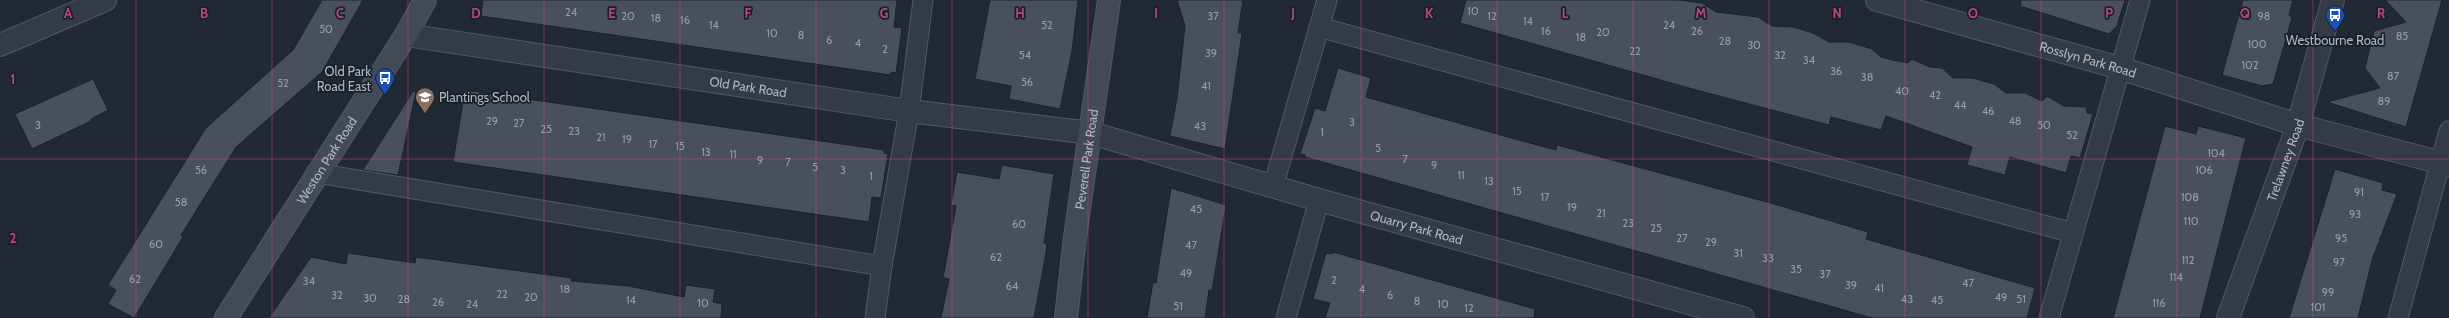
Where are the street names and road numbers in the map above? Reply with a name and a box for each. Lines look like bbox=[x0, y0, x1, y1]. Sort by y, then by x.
street label: Rosslyn Park Road bbox=[2038, 38, 2138, 81]
street label: Old Park Road bbox=[708, 73, 788, 100]
street label: Peverell Park Road bbox=[1071, 108, 1101, 210]
street label: Weston Park Road bbox=[293, 114, 360, 207]
street label: Trelawney Road bbox=[2263, 117, 2307, 204]
street label: Quarry Park Road bbox=[1369, 207, 1465, 248]

